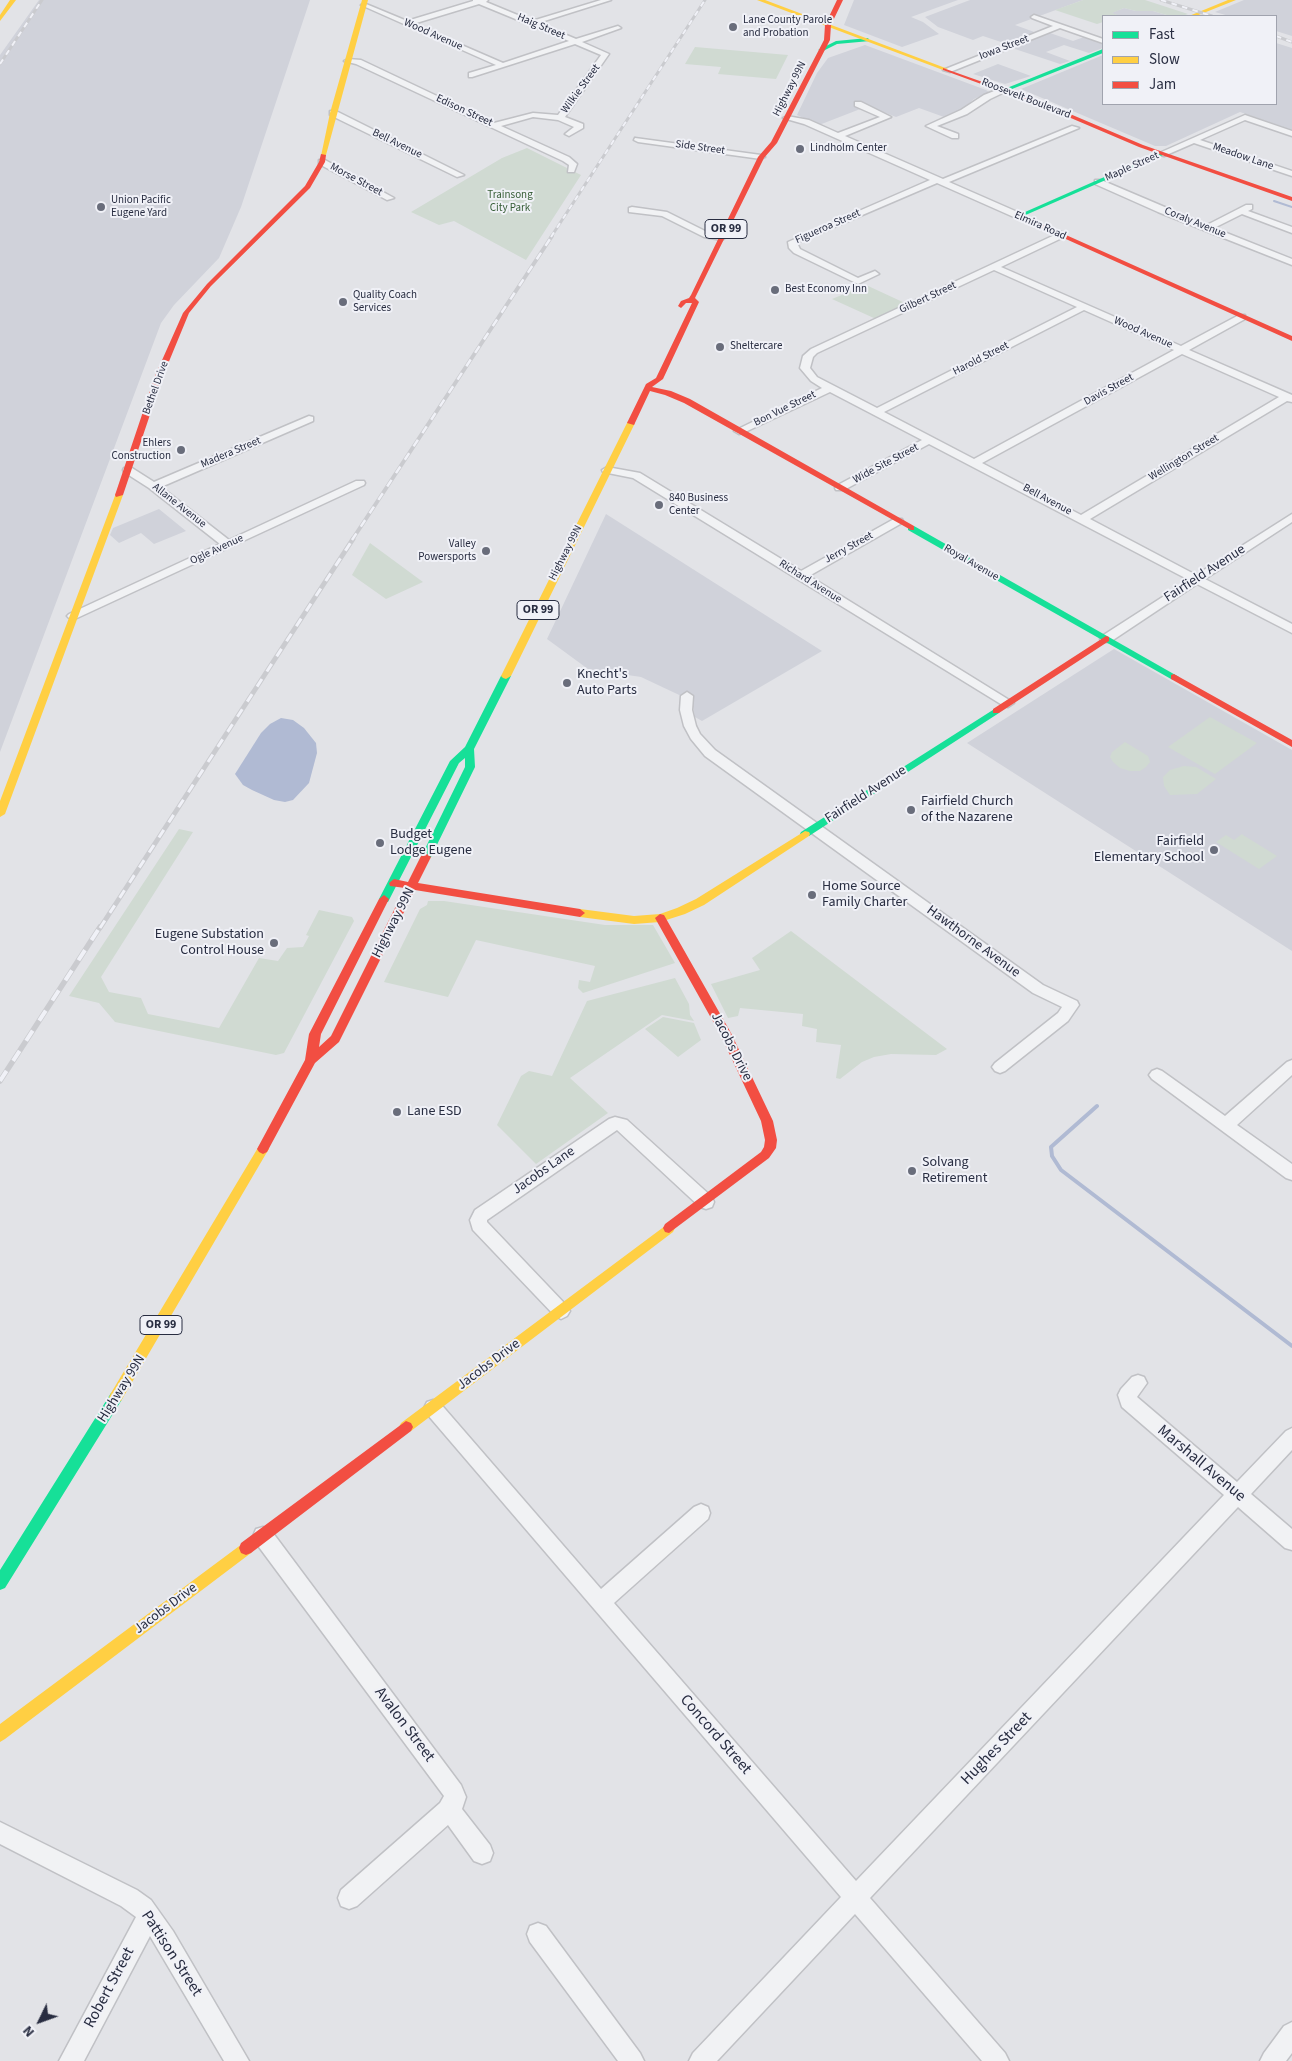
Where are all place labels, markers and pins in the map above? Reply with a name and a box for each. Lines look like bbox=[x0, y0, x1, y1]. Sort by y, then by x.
place label: Lane County Parole and Probation bbox=[743, 14, 832, 40]
marker: Lane County Parole and Probation bbox=[727, 21, 739, 33]
place label: Lindholm Center bbox=[810, 142, 887, 156]
marker: Lindholm Center bbox=[794, 143, 806, 155]
place label: Union Pacific Eugene Yard bbox=[111, 194, 171, 220]
marker: Union Pacific Eugene Yard bbox=[95, 201, 107, 213]
place label: Best Economy Inn bbox=[785, 283, 867, 297]
marker: Best Economy Inn bbox=[769, 284, 781, 296]
place label: Quality Coach Services bbox=[353, 289, 417, 315]
marker: Quality Coach Services bbox=[337, 296, 349, 308]
place label: Sheltercare bbox=[730, 340, 782, 354]
marker: Sheltercare bbox=[714, 341, 726, 353]
place label: Ehlers Construction bbox=[112, 437, 171, 463]
marker: Ehlers Construction bbox=[175, 444, 187, 456]
place label: 840 Business Center bbox=[669, 492, 728, 518]
marker: 840 Business Center bbox=[653, 499, 665, 511]
place label: Valley Powersports bbox=[418, 538, 476, 564]
marker: Valley Powersports bbox=[480, 545, 492, 557]
place label: Knecht's Auto Parts bbox=[577, 667, 637, 700]
marker: Knecht's Auto Parts bbox=[561, 677, 573, 689]
place label: Fairfield Church of the Nazarene bbox=[921, 794, 1013, 826]
marker: Fairfield Church of the Nazarene bbox=[905, 804, 917, 816]
place label: Budget Lodge Eugene bbox=[390, 827, 472, 860]
place label: Fairfield Elementary School bbox=[1094, 834, 1204, 866]
marker: Budget Lodge Eugene bbox=[374, 837, 386, 849]
marker: Fairfield Elementary School bbox=[1208, 844, 1220, 856]
place label: Home Source Family Charter bbox=[822, 879, 907, 912]
marker: Home Source Family Charter bbox=[806, 889, 818, 901]
place label: Eugene Substation Control House bbox=[155, 927, 264, 960]
marker: Eugene Substation Control House bbox=[268, 937, 280, 949]
place label: Lane ESD bbox=[407, 1104, 462, 1120]
marker: Lane ESD bbox=[391, 1106, 403, 1118]
place label: Solvang Retirement bbox=[922, 1155, 987, 1188]
marker: Solvang Retirement bbox=[906, 1165, 918, 1177]

